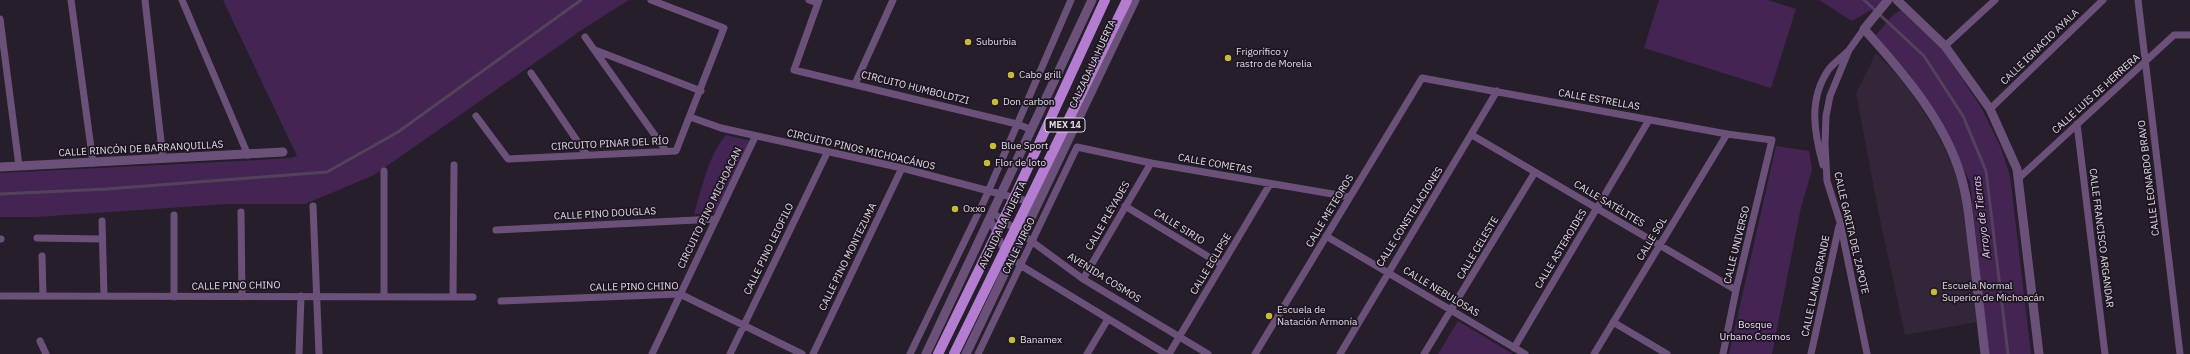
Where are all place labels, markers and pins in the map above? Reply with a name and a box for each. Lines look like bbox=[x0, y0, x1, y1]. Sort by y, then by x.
place label: Suburbia bbox=[976, 36, 1016, 48]
marker: Suburbia bbox=[963, 37, 973, 47]
place label: Frigorífico y rastro de Morelia bbox=[1236, 46, 1312, 70]
marker: Frigorífico y rastro de Morelia bbox=[1223, 53, 1233, 63]
place label: Cabo grill bbox=[1019, 69, 1061, 81]
marker: Cabo grill bbox=[1006, 70, 1016, 80]
place label: Don carbon bbox=[1003, 96, 1054, 108]
marker: Don carbon bbox=[990, 97, 1000, 107]
place label: Blue Sport bbox=[1001, 140, 1048, 152]
marker: Blue Sport bbox=[988, 141, 998, 151]
place label: Flor de loto bbox=[995, 157, 1046, 169]
marker: Flor de loto bbox=[982, 158, 992, 168]
place label: Oxxo bbox=[963, 203, 986, 215]
marker: Oxxo bbox=[950, 204, 960, 214]
place label: Escuela Normal Superior de Michoacán bbox=[1942, 280, 2045, 304]
marker: Escuela Normal Superior de Michoacán bbox=[1929, 287, 1939, 297]
place label: Escuela de Natación Armonía bbox=[1277, 304, 1357, 328]
marker: Escuela de Natación Armonía bbox=[1264, 311, 1274, 321]
place label: Banamex bbox=[1020, 334, 1062, 346]
marker: Banamex bbox=[1007, 335, 1017, 345]

